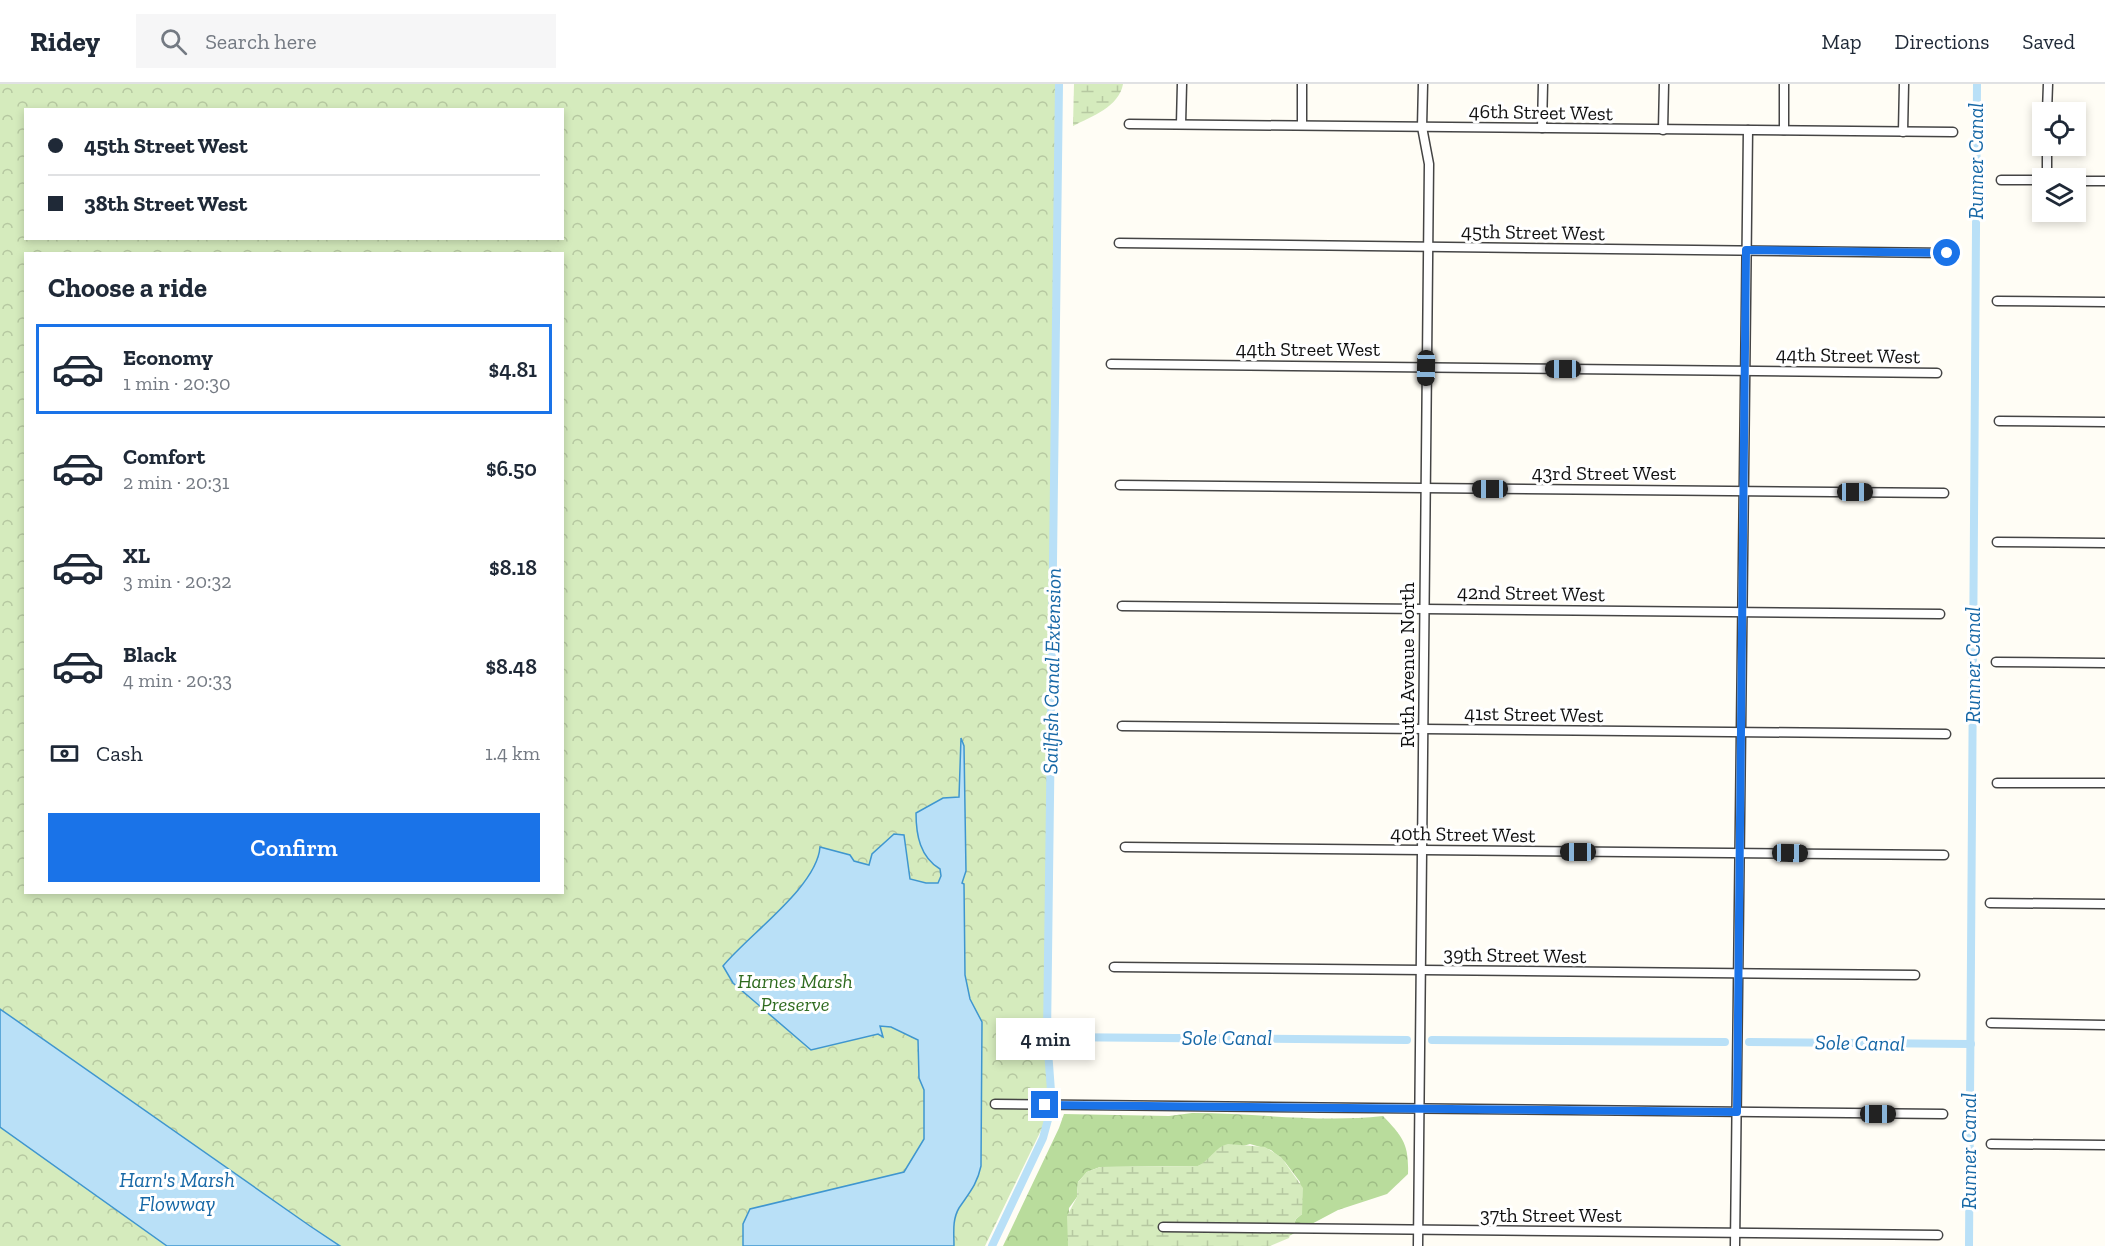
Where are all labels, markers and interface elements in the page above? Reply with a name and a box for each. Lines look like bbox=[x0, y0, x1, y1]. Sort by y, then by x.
search box bbox=[136, 14, 556, 68]
text: Ridey bbox=[30, 25, 100, 58]
icon: search bbox=[157, 25, 190, 58]
text: Search here bbox=[205, 28, 317, 55]
text: Map bbox=[1822, 29, 1862, 54]
text: Directions bbox=[1895, 29, 1989, 54]
text: Saved bbox=[2022, 29, 2075, 54]
street label: 46th Street West bbox=[1469, 99, 1614, 125]
map controls bbox=[2032, 102, 2086, 222]
button: locate bbox=[2032, 102, 2086, 156]
water label: Runner Canal bbox=[1963, 103, 1988, 219]
text: 45th Street West bbox=[84, 132, 248, 159]
button: layers bbox=[2032, 168, 2086, 222]
text: 38th Street West bbox=[84, 190, 247, 217]
street label: 45th Street West bbox=[1461, 219, 1606, 245]
route start bbox=[1933, 239, 1960, 266]
text: Choose a ride bbox=[48, 272, 207, 304]
street label: 44th Street West bbox=[1236, 337, 1381, 361]
icon: car bbox=[51, 342, 105, 396]
street label: 44th Street West bbox=[1776, 342, 1921, 368]
text: Economy bbox=[123, 344, 213, 371]
car bbox=[1417, 350, 1435, 386]
text: $4.81 bbox=[489, 356, 537, 383]
car bbox=[1545, 360, 1581, 378]
text: 1 min · 20:30 bbox=[123, 371, 231, 395]
icon: car bbox=[51, 441, 105, 495]
text: Comfort bbox=[123, 443, 205, 470]
text: $6.50 bbox=[486, 455, 537, 482]
street label: 43rd Street West bbox=[1532, 461, 1677, 485]
text: 2 min · 20:31 bbox=[123, 470, 229, 494]
car bbox=[1472, 480, 1508, 498]
car bbox=[1837, 483, 1873, 501]
icon: car bbox=[51, 540, 105, 594]
text: XL bbox=[123, 542, 150, 569]
text: $8.18 bbox=[489, 554, 537, 581]
water label: Sailfish Canal Extension bbox=[1037, 568, 1066, 774]
text: 3 min · 20:32 bbox=[123, 569, 231, 593]
street label: 42nd Street West bbox=[1457, 580, 1606, 606]
street label: Ruth Avenue North bbox=[1395, 581, 1419, 748]
water label: Runner Canal bbox=[1960, 607, 1985, 723]
icon: car bbox=[51, 639, 105, 693]
text: Black bbox=[123, 641, 177, 668]
text: $8.48 bbox=[485, 653, 537, 680]
text: 4 min · 20:33 bbox=[123, 668, 232, 692]
street label: 41st Street West bbox=[1464, 701, 1604, 727]
icon: cash bbox=[48, 737, 81, 770]
text: Cash bbox=[96, 740, 143, 767]
text: 1.4 km bbox=[485, 741, 540, 765]
button: Confirm bbox=[48, 813, 540, 882]
street label: 40th Street West bbox=[1390, 821, 1536, 847]
car bbox=[1560, 843, 1596, 861]
car bbox=[1772, 844, 1808, 862]
street label: 39th Street West bbox=[1443, 942, 1587, 968]
park label: Harnes Marsh Preserve bbox=[737, 969, 853, 1016]
callout: 4 min bbox=[996, 1018, 1094, 1060]
water label: Sole Canal bbox=[1182, 1025, 1272, 1050]
text: 4 min bbox=[1020, 1027, 1071, 1051]
water label: Sole Canal bbox=[1815, 1029, 1905, 1056]
route end bbox=[1031, 1091, 1058, 1118]
water label: Runner Canal bbox=[1956, 1093, 1981, 1209]
car bbox=[1860, 1105, 1896, 1123]
water label: Harn's Marsh Flowway bbox=[119, 1167, 235, 1216]
street label: 37th Street West bbox=[1480, 1203, 1623, 1227]

